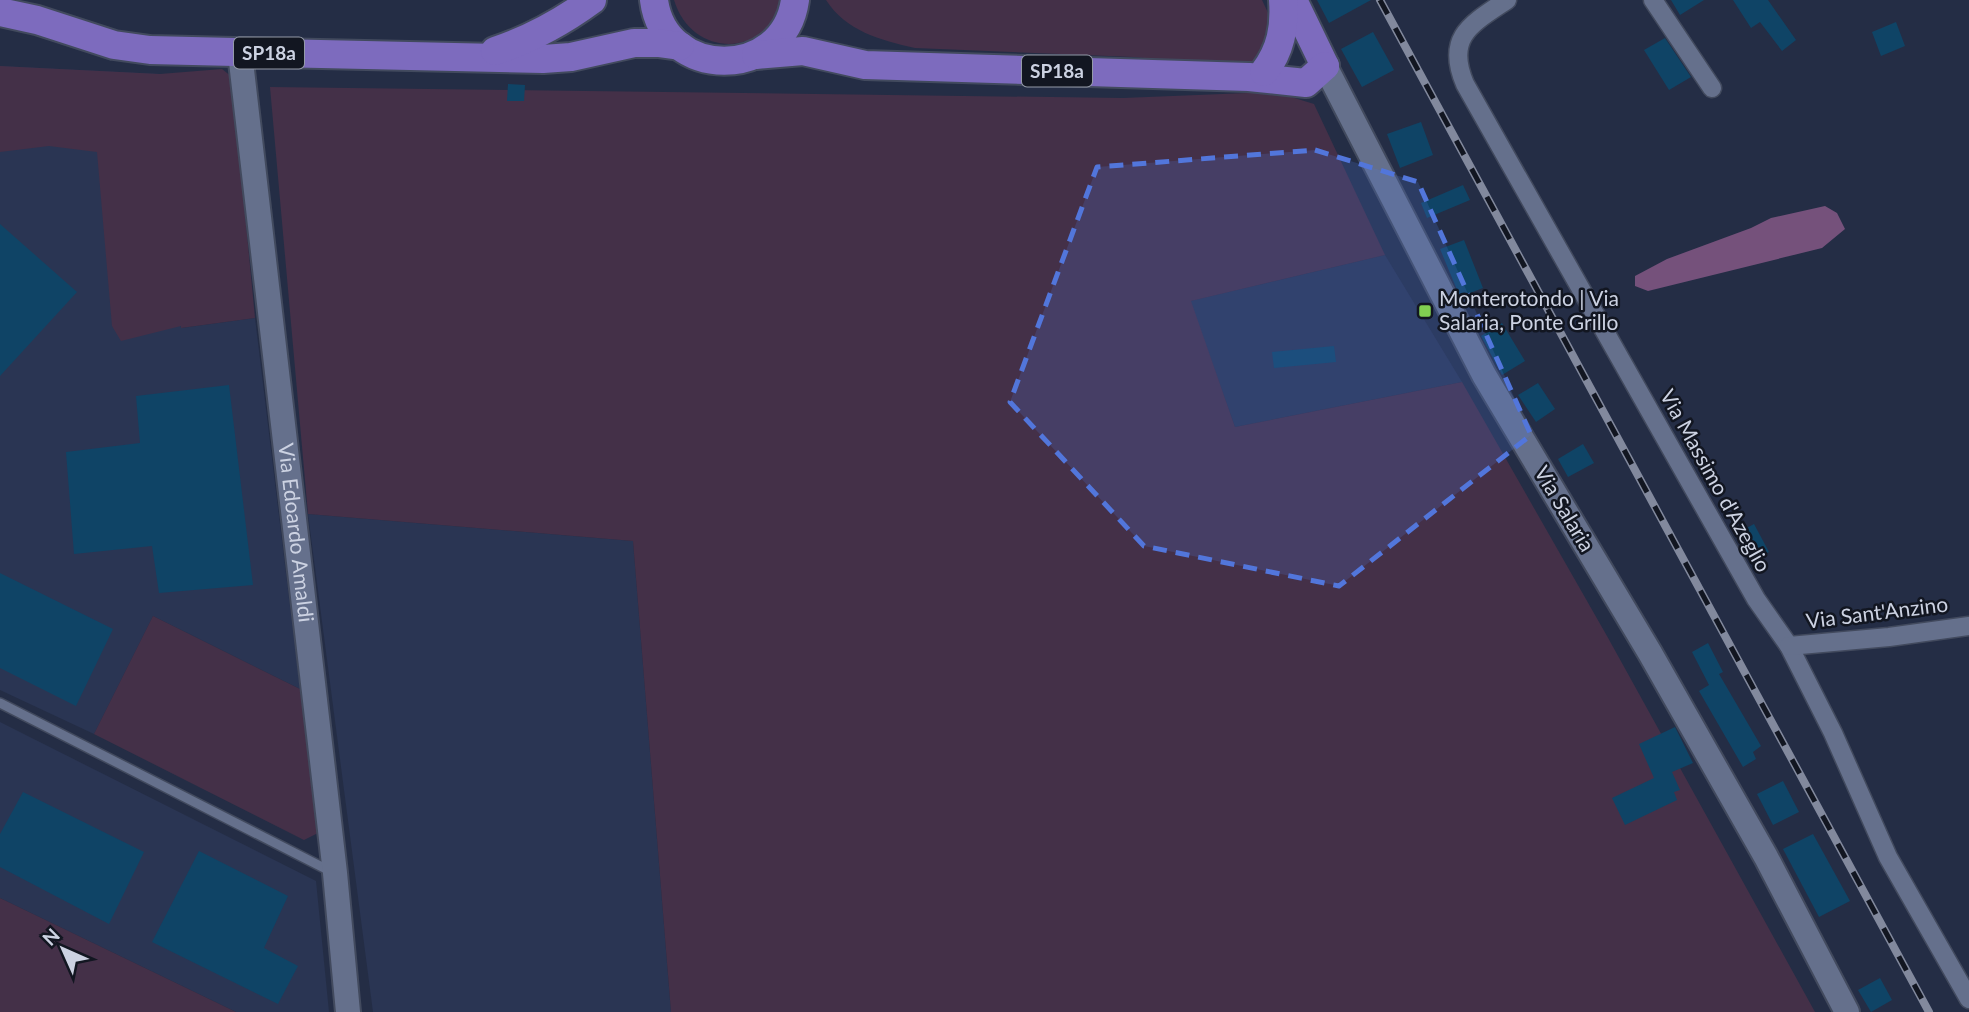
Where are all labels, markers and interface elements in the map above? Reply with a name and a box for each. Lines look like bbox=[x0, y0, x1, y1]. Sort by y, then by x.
road number: SP18a bbox=[234, 38, 304, 68]
road number: SP18a bbox=[1022, 55, 1092, 86]
place label: Monterotondo | Via Salaria, Ponte Grillo bbox=[1439, 285, 1619, 334]
marker: Monterotondo | Via Salaria, Ponte Grillo bbox=[1417, 303, 1433, 319]
street label: Via Massimo d'Azeglio bbox=[1656, 385, 1777, 576]
street label: Via Edoardo Amaldi bbox=[274, 442, 320, 624]
street label: Via Salaria bbox=[1530, 461, 1601, 556]
street label: Via Sant'Anzino bbox=[1804, 590, 1949, 633]
north arrow bbox=[28, 914, 98, 984]
text: N bbox=[37, 923, 64, 950]

